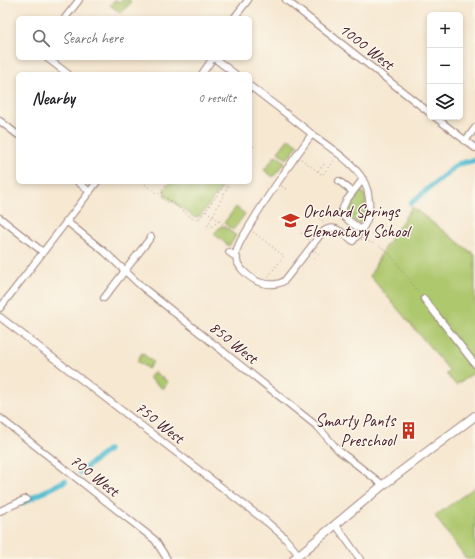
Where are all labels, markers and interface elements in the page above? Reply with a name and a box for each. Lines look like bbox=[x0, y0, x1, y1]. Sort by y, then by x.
map controls bbox=[427, 12, 463, 120]
button: + bbox=[427, 12, 463, 48]
search box bbox=[16, 16, 252, 60]
street label: 1000 West bbox=[335, 18, 400, 76]
icon: search bbox=[30, 27, 52, 49]
text: Search here bbox=[62, 29, 123, 48]
button: − bbox=[427, 48, 463, 84]
button: layers bbox=[427, 84, 463, 120]
text: Nearby bbox=[32, 88, 75, 109]
text: 0 results bbox=[198, 90, 236, 106]
place label: Orchard Springs Elementary School bbox=[303, 201, 412, 242]
school or university icon: Orchard Springs Elementary School bbox=[280, 211, 300, 231]
street label: 850 West bbox=[205, 316, 264, 370]
street label: 750 West bbox=[131, 397, 190, 449]
place label: Smarty Pants Preschool bbox=[315, 410, 398, 451]
building icon: Smarty Pants Preschool bbox=[398, 420, 418, 440]
street label: 700 West bbox=[66, 450, 125, 502]

